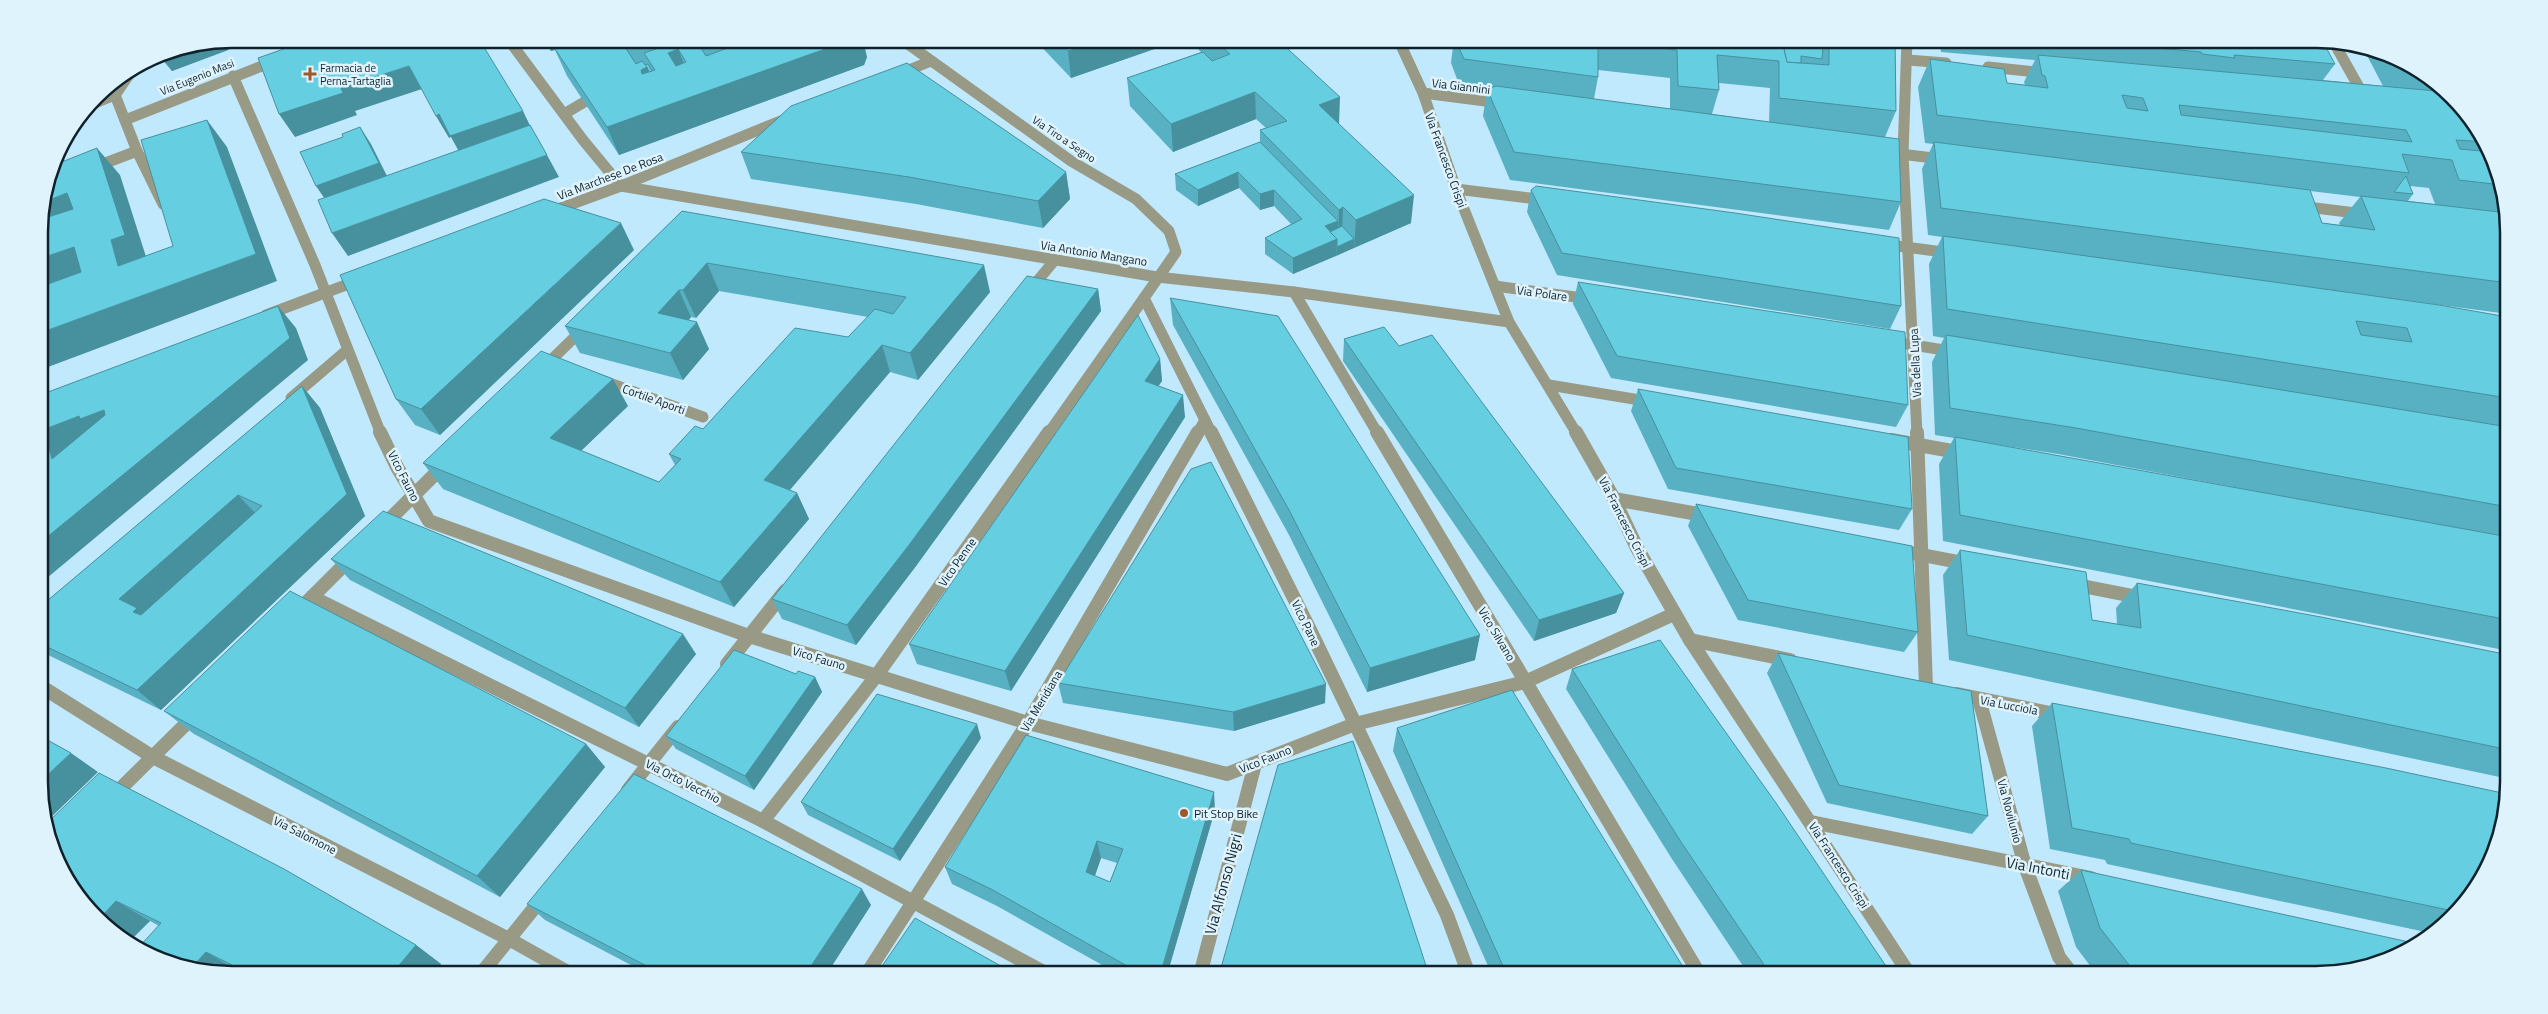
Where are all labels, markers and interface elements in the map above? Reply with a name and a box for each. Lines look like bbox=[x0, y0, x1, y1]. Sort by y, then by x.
street label: Via Eugenio Masi bbox=[158, 55, 236, 99]
place label: Farmacia de Perna-Tartaglia bbox=[320, 60, 391, 89]
marker: Farmacia de Perna-Tartaglia bbox=[304, 68, 316, 80]
street label: Via Giannini bbox=[1431, 73, 1491, 99]
street label: Via Francesco Crispi bbox=[1420, 110, 1472, 210]
street label: Via Tiro a Segno bbox=[1029, 112, 1099, 166]
street label: Via Marchese De Rosa bbox=[554, 147, 666, 205]
street label: Via Antonio Mangano bbox=[1039, 235, 1149, 271]
street label: Via Polare bbox=[1516, 280, 1568, 306]
street label: Via della Lupa bbox=[1904, 328, 1926, 398]
street label: Cortile Aporti bbox=[620, 379, 688, 419]
street label: Vico Fauno bbox=[383, 447, 425, 505]
street label: Via Francesco Crispi bbox=[1594, 473, 1656, 571]
street label: Vico Penne bbox=[933, 534, 981, 590]
street label: Vico Pane bbox=[1287, 597, 1325, 649]
street label: Vico Silvano bbox=[1473, 603, 1521, 665]
street label: Vico Fauno bbox=[790, 641, 848, 675]
street label: Via Meridiana bbox=[1015, 667, 1067, 735]
street label: Via Lucciola bbox=[1978, 690, 2040, 720]
street label: Vico Fauno bbox=[1236, 740, 1294, 778]
street label: Via Orto Vecchio bbox=[642, 754, 724, 808]
street label: Via Novilunio bbox=[1992, 777, 2028, 845]
place label: Pit Stop Bike bbox=[1194, 804, 1258, 823]
marker: Pit Stop Bike bbox=[1178, 807, 1190, 819]
street label: Via Salomone bbox=[270, 811, 340, 859]
street label: Via Francesco Crispi bbox=[1804, 818, 1874, 912]
street label: Via Alfonso Nigri bbox=[1198, 831, 1248, 937]
street label: Via Intonti bbox=[2004, 851, 2072, 885]

